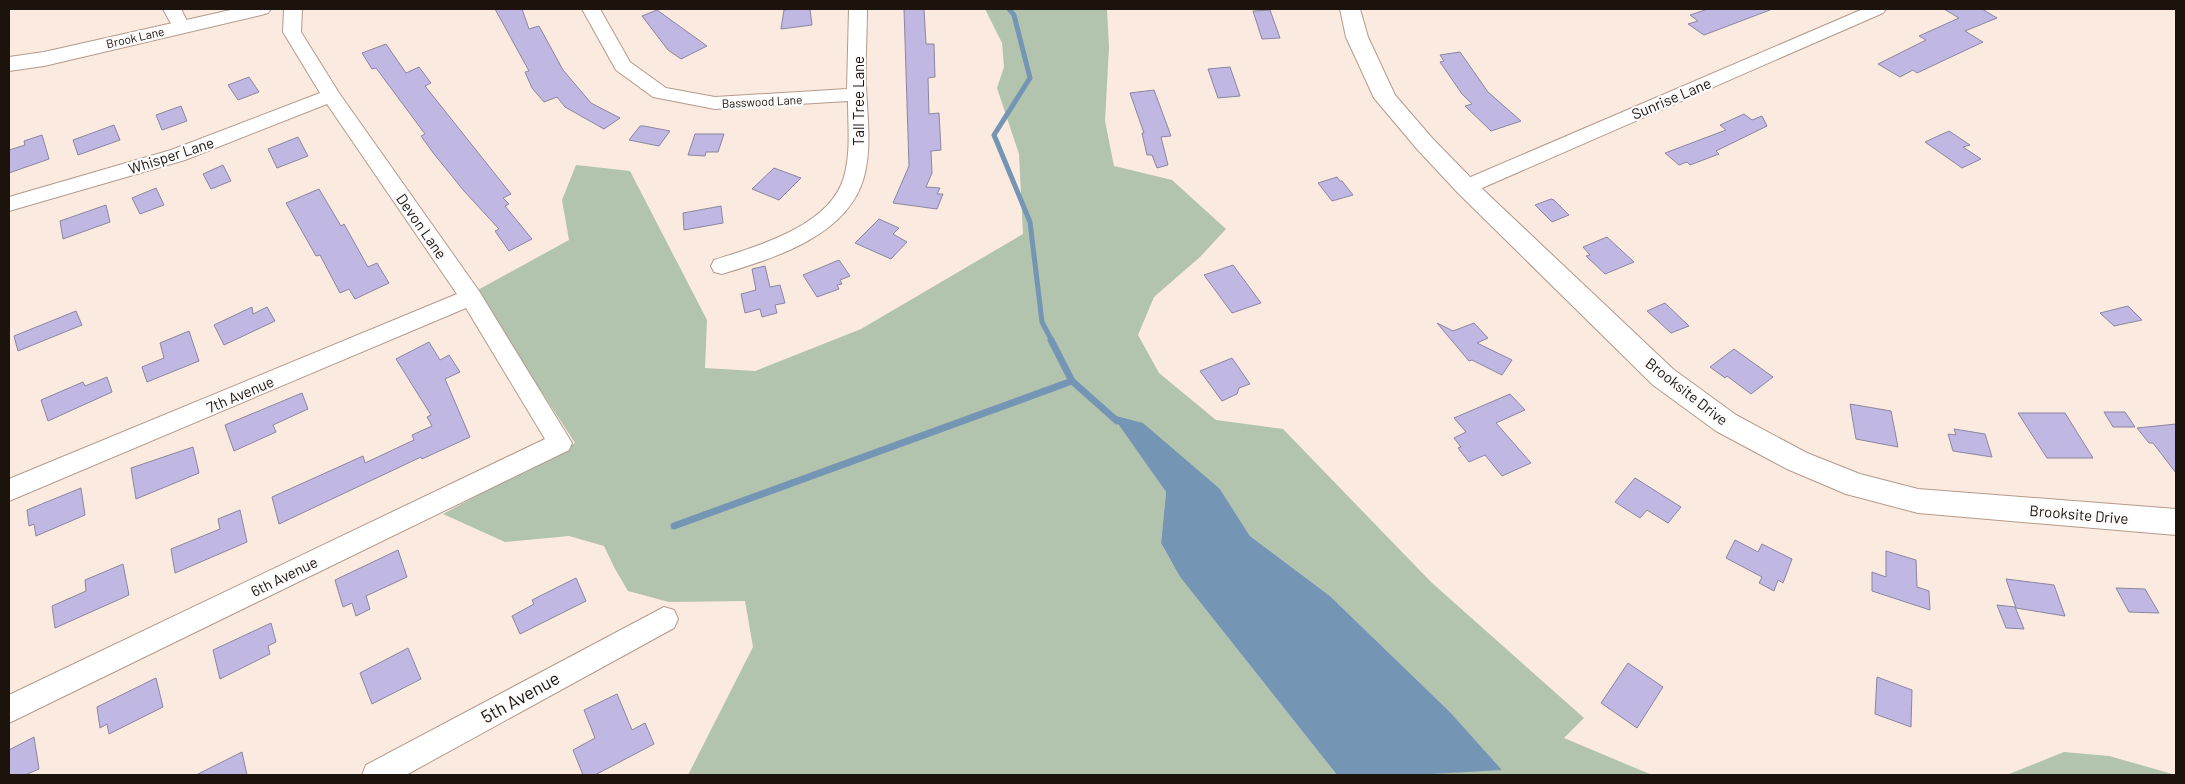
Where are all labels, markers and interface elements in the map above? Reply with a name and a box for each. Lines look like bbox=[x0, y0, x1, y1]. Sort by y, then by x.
street label: Brook Lane bbox=[105, 24, 165, 50]
street label: Tall Tree Lane bbox=[849, 56, 867, 146]
street label: Sunrise Lane bbox=[1629, 73, 1713, 123]
street label: Basswood Lane bbox=[721, 92, 803, 110]
street label: Whisper Lane bbox=[126, 133, 216, 177]
street label: Devon Lane bbox=[393, 190, 451, 262]
street label: Brooksite Drive bbox=[1642, 353, 1732, 429]
street label: 7th Avenue bbox=[204, 372, 276, 416]
street label: Brooksite Drive bbox=[2029, 501, 2129, 527]
street label: 6th Avenue bbox=[248, 552, 320, 600]
street label: 5th Avenue bbox=[477, 666, 563, 728]

